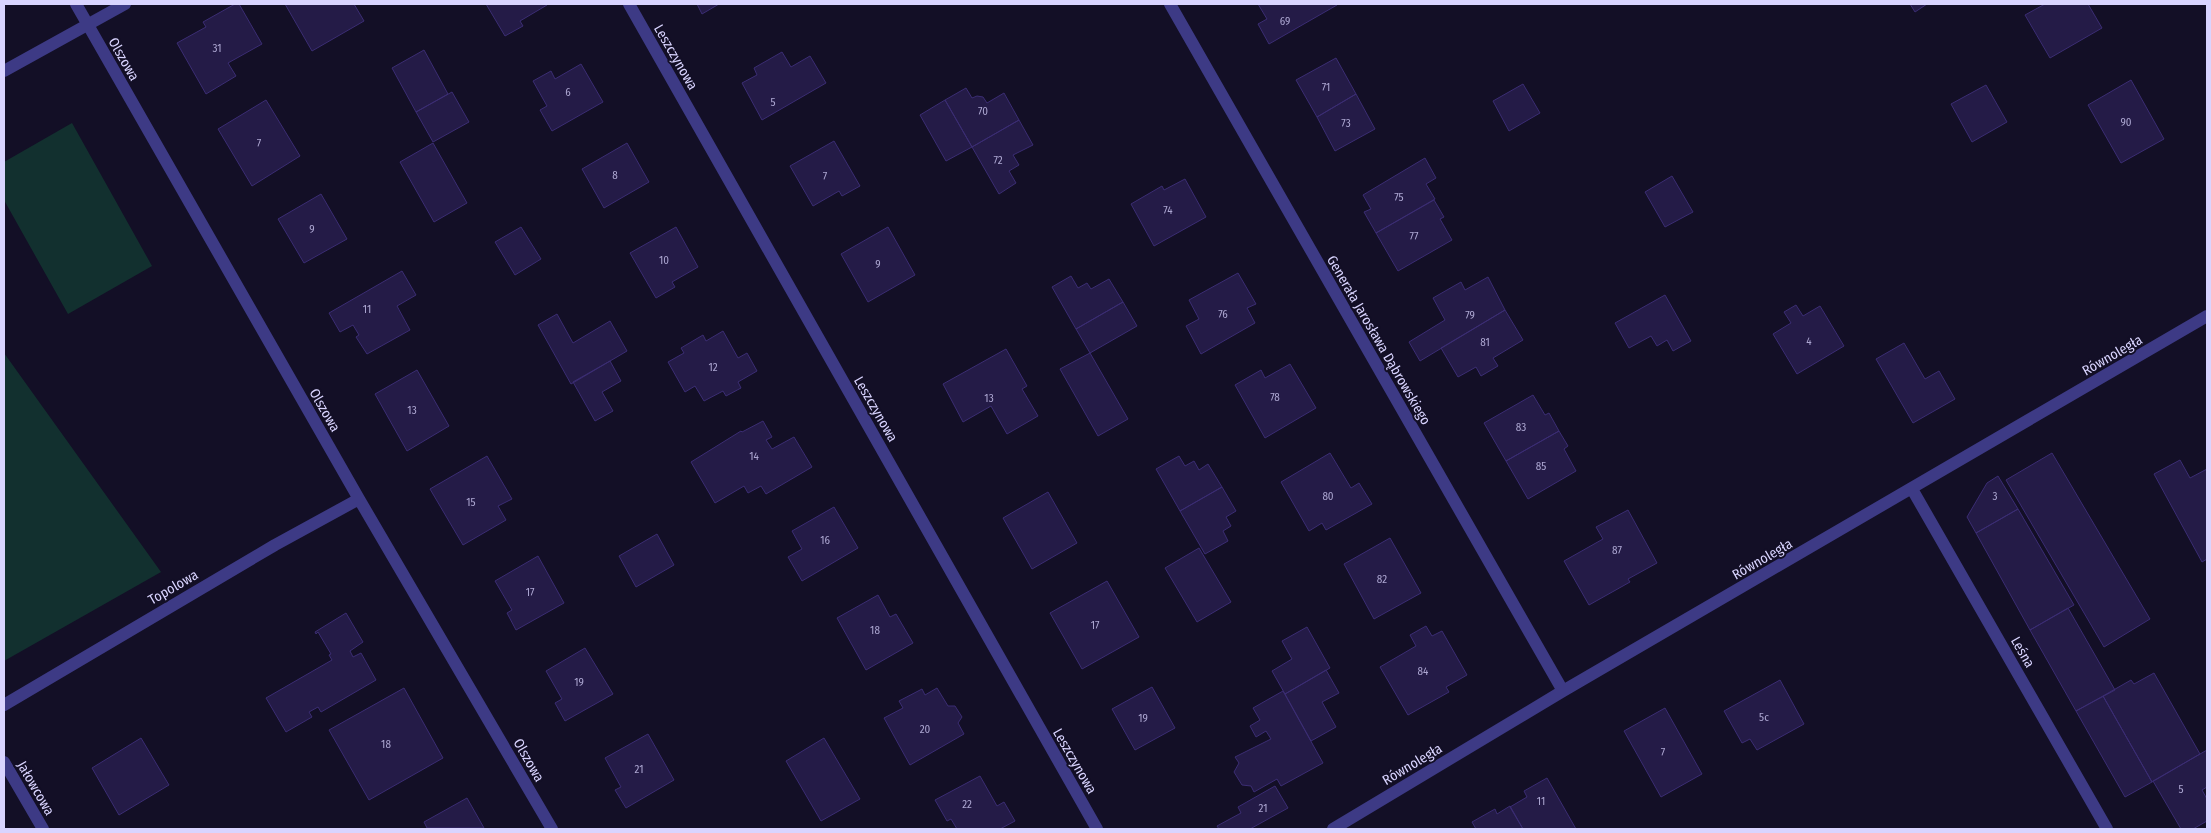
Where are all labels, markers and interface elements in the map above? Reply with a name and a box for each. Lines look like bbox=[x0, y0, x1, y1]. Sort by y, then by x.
house number: 69 bbox=[1280, 15, 1290, 28]
street label: Leszczynowa bbox=[650, 22, 701, 93]
street label: Olszowa bbox=[104, 35, 143, 84]
house number: 31 bbox=[213, 42, 222, 55]
house number: 71 bbox=[1322, 81, 1330, 94]
house number: 6 bbox=[565, 86, 571, 99]
house number: 5 bbox=[770, 96, 776, 109]
house number: 70 bbox=[978, 105, 988, 118]
house number: 90 bbox=[2120, 116, 2132, 129]
house number: 73 bbox=[1341, 117, 1351, 130]
house number: 7 bbox=[257, 137, 262, 150]
house number: 72 bbox=[993, 154, 1003, 167]
house number: 8 bbox=[612, 169, 618, 182]
house number: 7 bbox=[823, 170, 828, 183]
house number: 75 bbox=[1394, 191, 1404, 204]
house number: 74 bbox=[1163, 204, 1173, 217]
house number: 9 bbox=[309, 223, 315, 236]
house number: 77 bbox=[1410, 230, 1419, 243]
street label: Generała Jarosława Dąbrowskiego bbox=[1323, 253, 1434, 428]
house number: 10 bbox=[659, 254, 669, 267]
house number: 9 bbox=[875, 258, 881, 271]
house number: 11 bbox=[363, 303, 371, 316]
house number: 76 bbox=[1218, 308, 1228, 321]
house number: 79 bbox=[1465, 309, 1475, 322]
street label: Równoległa bbox=[2079, 331, 2145, 379]
house number: 4 bbox=[1806, 335, 1812, 348]
house number: 81 bbox=[1480, 336, 1490, 349]
house number: 12 bbox=[708, 361, 718, 374]
street label: Leszczynowa bbox=[850, 374, 901, 445]
street label: Olszowa bbox=[305, 386, 344, 435]
house number: 78 bbox=[1270, 391, 1280, 404]
house number: 13 bbox=[984, 392, 994, 405]
house number: 13 bbox=[407, 404, 417, 417]
house number: 83 bbox=[1516, 421, 1526, 434]
house number: 14 bbox=[749, 450, 759, 463]
house number: 85 bbox=[1536, 460, 1546, 473]
house number: 80 bbox=[1322, 490, 1334, 503]
house number: 3 bbox=[1993, 490, 1998, 503]
house number: 15 bbox=[466, 496, 476, 509]
house number: 16 bbox=[820, 534, 830, 547]
street label: Równoległa bbox=[1729, 535, 1795, 583]
house number: 87 bbox=[1612, 544, 1622, 557]
street label: Topolowa bbox=[145, 566, 201, 608]
house number: 82 bbox=[1377, 573, 1387, 586]
house number: 17 bbox=[526, 586, 535, 599]
house number: 17 bbox=[1091, 619, 1100, 632]
house number: 18 bbox=[870, 624, 880, 637]
street label: Leśna bbox=[2007, 634, 2038, 671]
house number: 84 bbox=[1418, 665, 1429, 678]
house number: 19 bbox=[574, 676, 584, 689]
house number: 5c bbox=[1759, 711, 1769, 724]
house number: 19 bbox=[1138, 712, 1148, 725]
house number: 20 bbox=[920, 723, 931, 736]
street label: Leszczynowa bbox=[1049, 726, 1100, 797]
street label: Olszowa bbox=[509, 736, 548, 785]
house number: 18 bbox=[381, 738, 391, 751]
street label: Równoległa bbox=[1379, 740, 1445, 789]
house number: 7 bbox=[1661, 746, 1666, 759]
street label: Jałowcowa bbox=[13, 758, 58, 819]
house number: 21 bbox=[635, 763, 643, 776]
house number: 5 bbox=[2178, 783, 2184, 796]
house number: 11 bbox=[1537, 795, 1545, 808]
house number: 22 bbox=[962, 798, 972, 811]
house number: 21 bbox=[1259, 802, 1267, 815]

